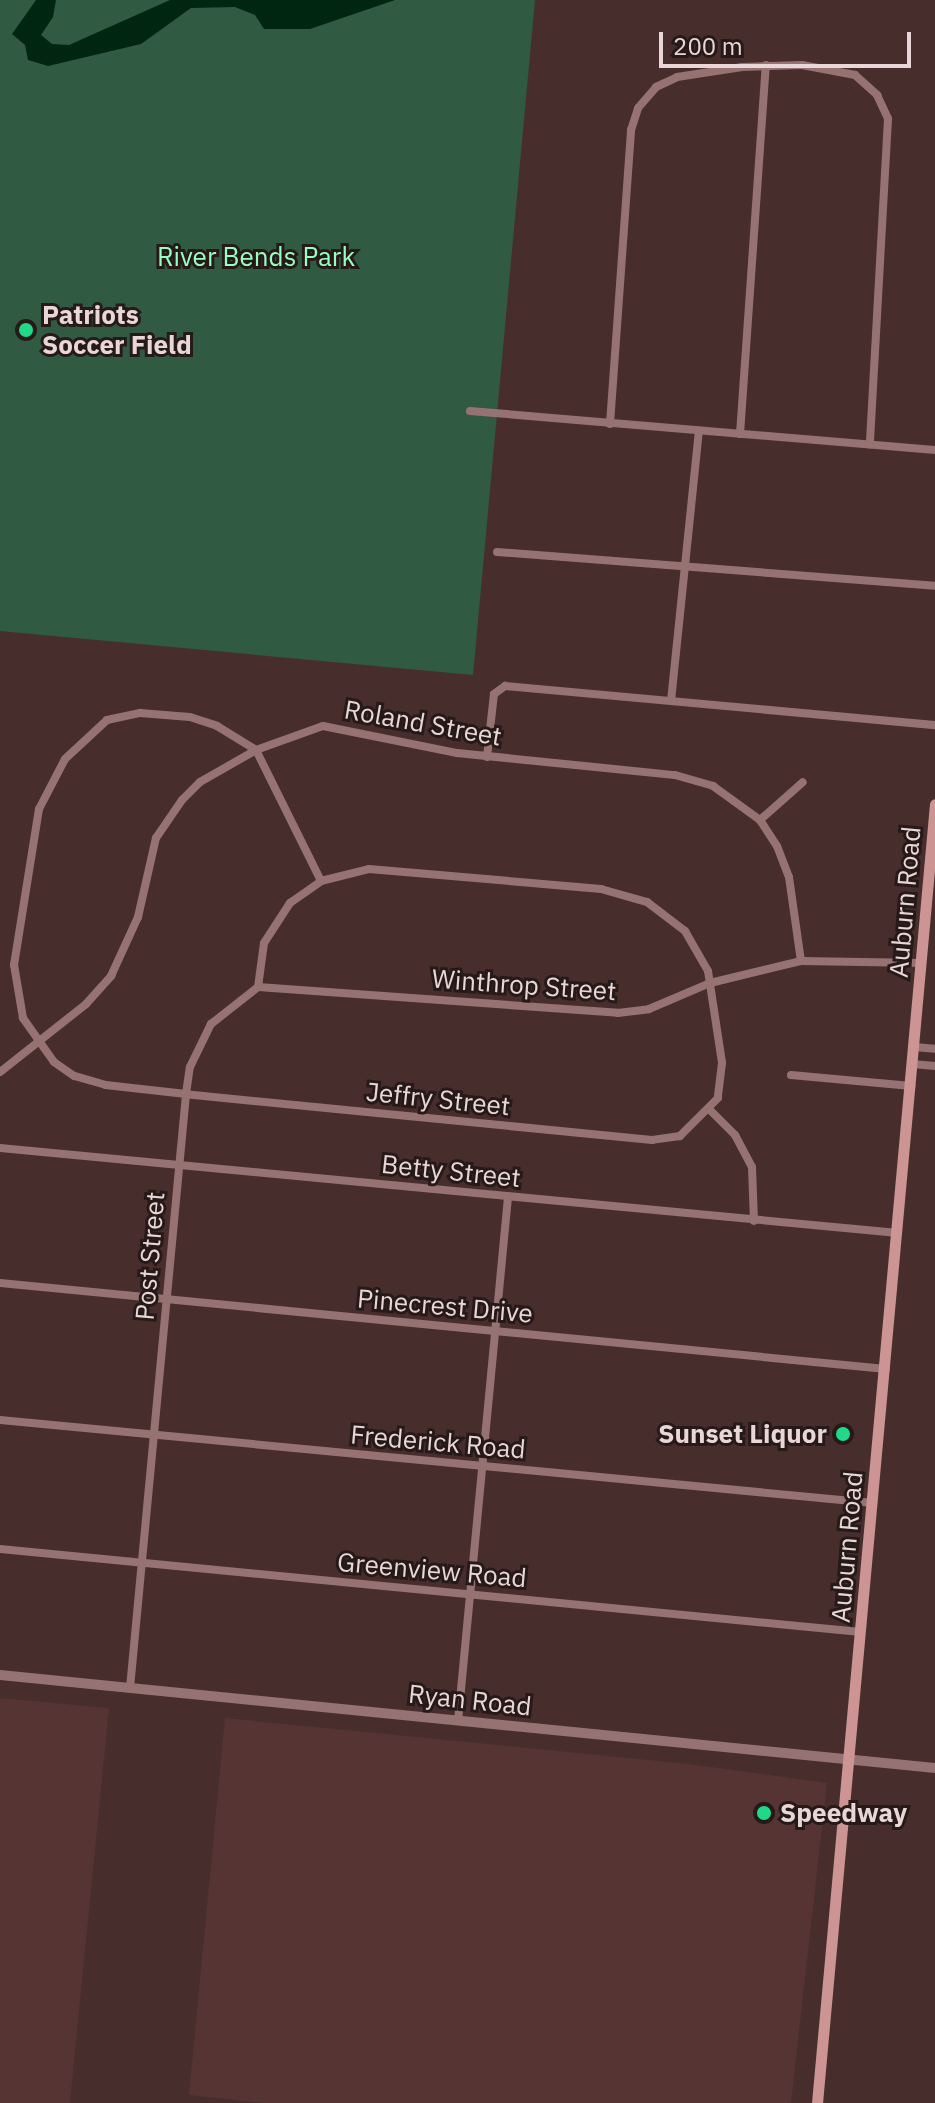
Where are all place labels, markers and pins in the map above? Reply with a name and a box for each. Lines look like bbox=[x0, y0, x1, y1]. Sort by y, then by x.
place label: Patriots Soccer Field bbox=[42, 299, 192, 360]
marker: Patriots Soccer Field bbox=[17, 321, 35, 339]
place label: Sunset Liquor bbox=[658, 1418, 827, 1450]
marker: Sunset Liquor bbox=[834, 1425, 852, 1443]
place label: Speedway bbox=[780, 1797, 907, 1829]
marker: Speedway bbox=[755, 1804, 773, 1822]

